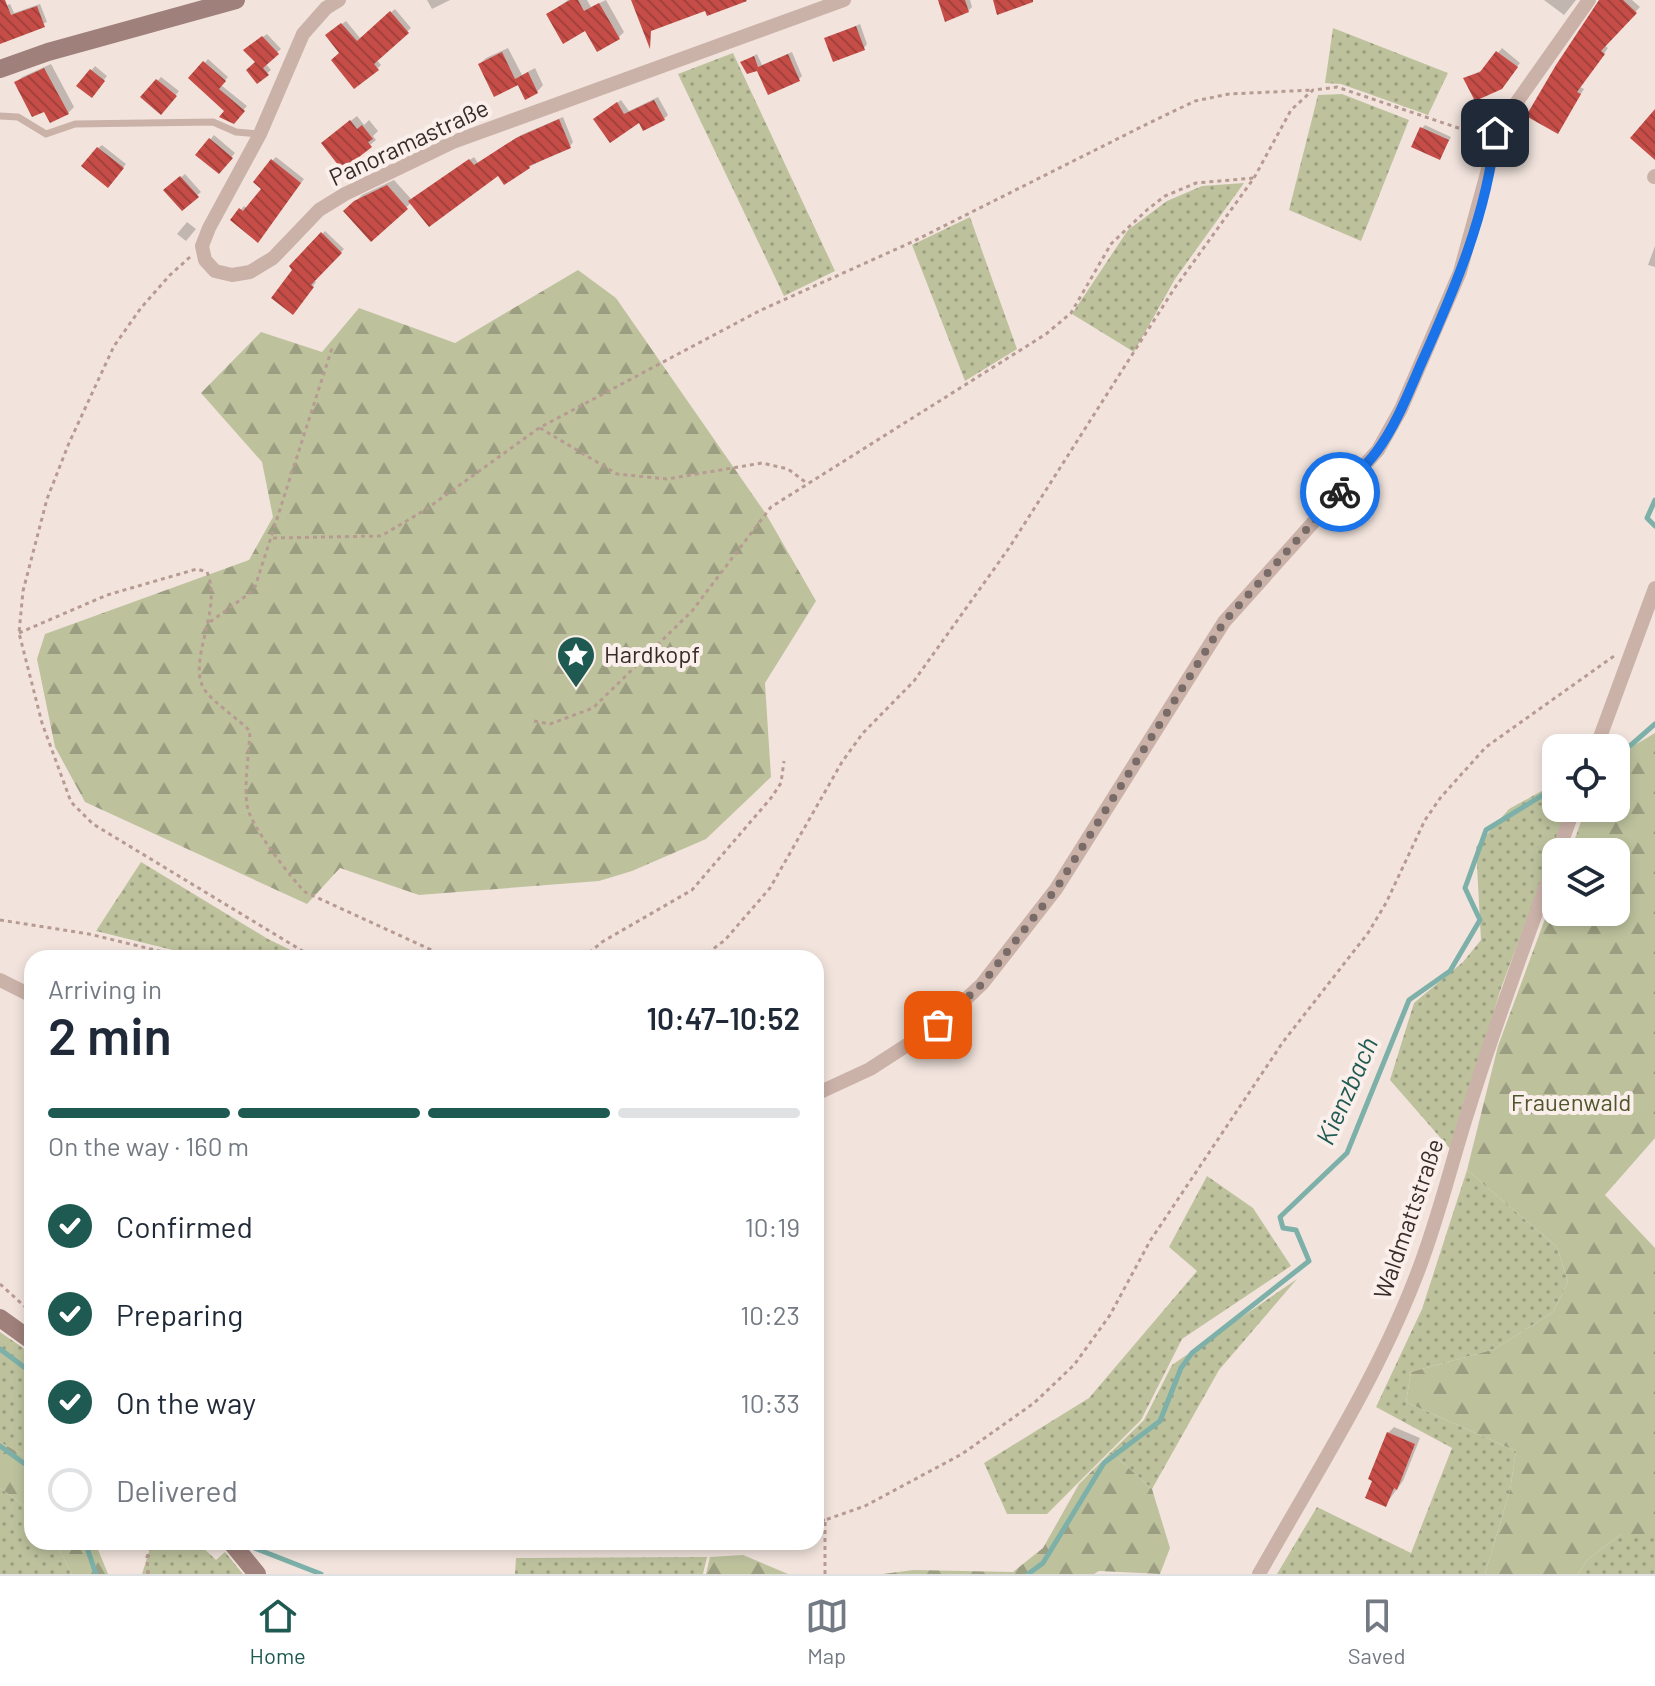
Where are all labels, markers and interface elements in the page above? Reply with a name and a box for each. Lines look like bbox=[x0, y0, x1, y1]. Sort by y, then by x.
street label: Panoramastraße bbox=[324, 92, 493, 191]
pin bbox=[1461, 99, 1529, 167]
icon: home bbox=[1473, 111, 1517, 155]
courier bbox=[1300, 452, 1380, 532]
icon: bike bbox=[1318, 470, 1362, 514]
place icon: Hardkopf bbox=[555, 634, 597, 689]
place label: Hardkopf bbox=[604, 639, 700, 668]
map controls bbox=[1542, 734, 1630, 926]
button: locate bbox=[1542, 734, 1630, 822]
button: layers bbox=[1542, 838, 1630, 926]
text: Arriving in bbox=[48, 973, 162, 1004]
pin bbox=[904, 991, 972, 1059]
text: 10:47–10:52 bbox=[647, 1000, 800, 1036]
text: 2 min bbox=[48, 1003, 172, 1065]
icon: bag bbox=[916, 1003, 960, 1047]
water label: Kienzbach bbox=[1308, 1032, 1383, 1149]
park label: Frauenwald bbox=[1511, 1087, 1631, 1116]
text: On the way · 160 m bbox=[48, 1130, 249, 1161]
street label: Waldmattstraße bbox=[1367, 1135, 1449, 1303]
icon: check bbox=[48, 1204, 92, 1248]
text: Confirmed bbox=[116, 1208, 253, 1244]
text: 10:19 bbox=[745, 1211, 800, 1242]
icon: check bbox=[48, 1292, 92, 1336]
text: Preparing bbox=[116, 1296, 243, 1332]
text: 10:23 bbox=[740, 1299, 800, 1330]
icon: check bbox=[48, 1380, 92, 1424]
text: On the way bbox=[116, 1384, 256, 1420]
text: 10:33 bbox=[741, 1387, 800, 1418]
text: Delivered bbox=[116, 1472, 238, 1508]
tab: Home bbox=[250, 1594, 306, 1668]
tab: Map bbox=[805, 1594, 849, 1668]
tab: Saved bbox=[1348, 1594, 1405, 1668]

